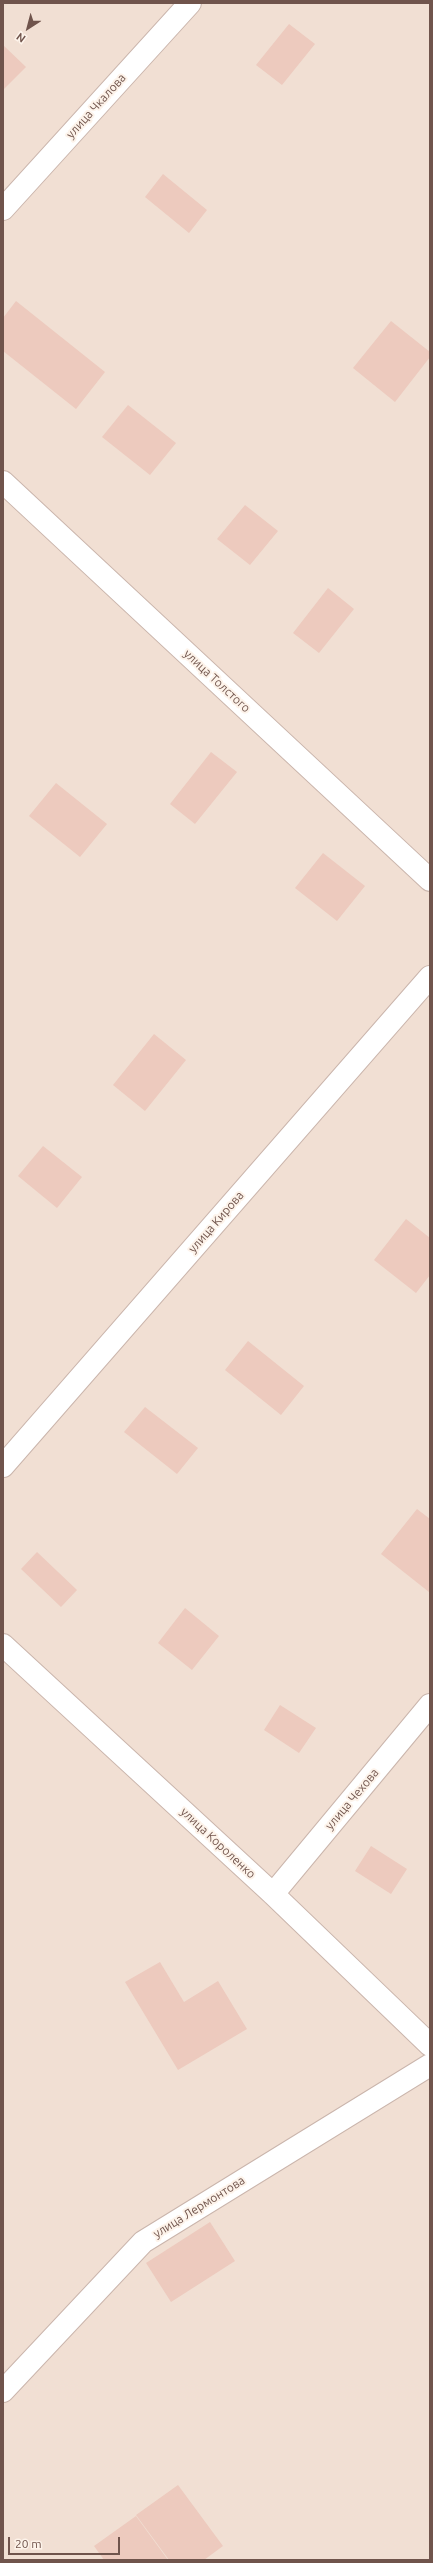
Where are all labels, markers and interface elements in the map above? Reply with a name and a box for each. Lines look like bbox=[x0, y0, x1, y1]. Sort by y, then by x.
north arrow bbox=[8, 8, 48, 48]
text: N bbox=[14, 30, 28, 45]
street label: улица Чкалова bbox=[63, 71, 129, 141]
street label: улица Толстого bbox=[181, 647, 253, 715]
street label: улица Кирова bbox=[185, 1188, 247, 1256]
street label: улица Чехова bbox=[322, 1766, 382, 1832]
street label: улица Короленко bbox=[177, 1805, 259, 1881]
street label: улица Лермонтова bbox=[150, 2173, 248, 2241]
scale bar bbox=[10, 2529, 122, 2555]
text: 20 m bbox=[15, 2537, 42, 2550]

